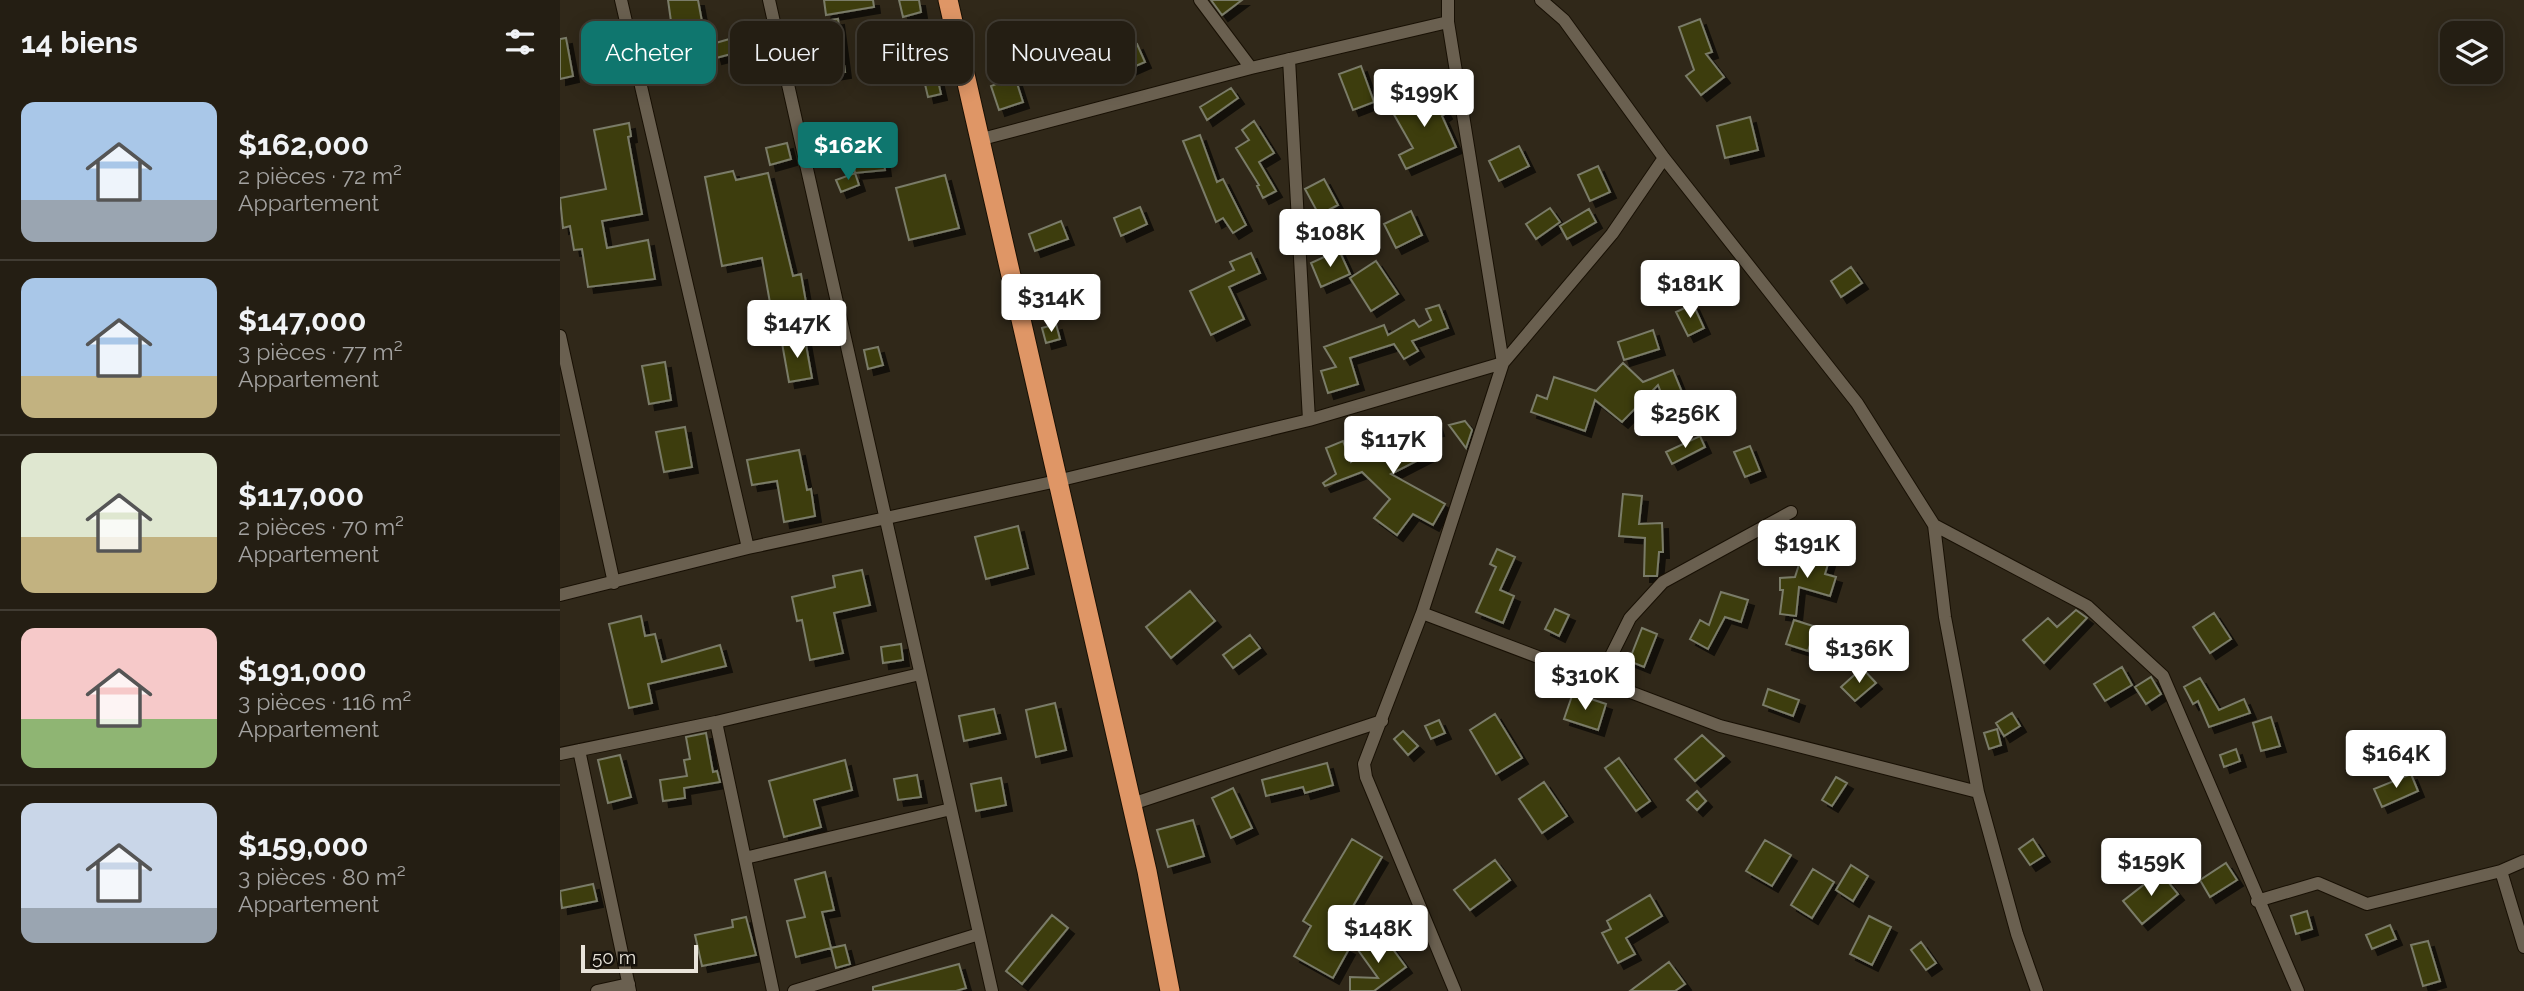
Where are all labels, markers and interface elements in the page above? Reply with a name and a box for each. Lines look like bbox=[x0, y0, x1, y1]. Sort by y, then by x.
chip: Acheter bbox=[581, 21, 716, 84]
chip: Louer bbox=[730, 21, 843, 84]
chip: Filtres bbox=[857, 21, 973, 84]
chip: Nouveau bbox=[987, 21, 1135, 84]
map controls bbox=[2440, 21, 2503, 84]
button: layers bbox=[2440, 21, 2503, 84]
icon: filters bbox=[501, 23, 539, 61]
text: 14 biens bbox=[21, 25, 138, 60]
pin: $199K bbox=[1375, 69, 1473, 129]
text: $199K bbox=[1390, 78, 1458, 105]
pin: $162K bbox=[799, 122, 897, 182]
text: $162,000 bbox=[238, 127, 369, 162]
icon: home bbox=[77, 130, 161, 214]
text: $162K bbox=[814, 131, 882, 158]
text: 2 pièces · 72 m² bbox=[238, 162, 402, 189]
text: Appartement bbox=[238, 189, 379, 216]
pin: $108K bbox=[1281, 210, 1379, 269]
text: $108K bbox=[1295, 218, 1365, 245]
pin: $181K bbox=[1641, 260, 1739, 320]
text: $181K bbox=[1657, 269, 1723, 296]
pin: $314K bbox=[1002, 274, 1100, 334]
text: $314K bbox=[1017, 283, 1085, 310]
pin: $147K bbox=[748, 300, 846, 360]
text: $147,000 bbox=[238, 303, 366, 338]
icon: home bbox=[77, 306, 161, 390]
text: $147K bbox=[763, 309, 831, 336]
text: 3 pièces · 77 m² bbox=[238, 338, 403, 365]
text: Appartement bbox=[238, 365, 379, 392]
pin: $256K bbox=[1636, 391, 1734, 450]
text: $256K bbox=[1650, 399, 1720, 426]
pin: $117K bbox=[1344, 416, 1442, 476]
text: $117K bbox=[1360, 425, 1426, 452]
text: $117,000 bbox=[238, 478, 364, 513]
icon: home bbox=[77, 481, 161, 565]
text: 2 pièces · 70 m² bbox=[238, 513, 404, 540]
pin: $191K bbox=[1758, 520, 1856, 580]
text: $191K bbox=[1774, 529, 1840, 556]
text: Appartement bbox=[238, 540, 379, 567]
pin: $136K bbox=[1810, 626, 1908, 685]
text: $136K bbox=[1825, 634, 1893, 661]
pin: $310K bbox=[1536, 652, 1634, 712]
text: $191,000 bbox=[238, 653, 367, 688]
icon: home bbox=[77, 656, 161, 740]
text: $310K bbox=[1551, 661, 1619, 688]
text: 3 pièces · 116 m² bbox=[238, 688, 412, 715]
text: Appartement bbox=[238, 715, 379, 742]
pin: $164K bbox=[2347, 730, 2445, 790]
text: $164K bbox=[2362, 739, 2430, 766]
text: $159,000 bbox=[238, 828, 368, 863]
icon: home bbox=[77, 831, 161, 915]
pin: $159K bbox=[2102, 838, 2200, 898]
text: $159K bbox=[2117, 847, 2185, 874]
text: 3 pièces · 80 m² bbox=[238, 863, 406, 890]
text: Appartement bbox=[238, 890, 379, 917]
pin: $148K bbox=[1329, 906, 1427, 965]
text: $148K bbox=[1344, 914, 1412, 941]
scale bar bbox=[581, 942, 698, 974]
text: 50 m bbox=[592, 946, 636, 968]

